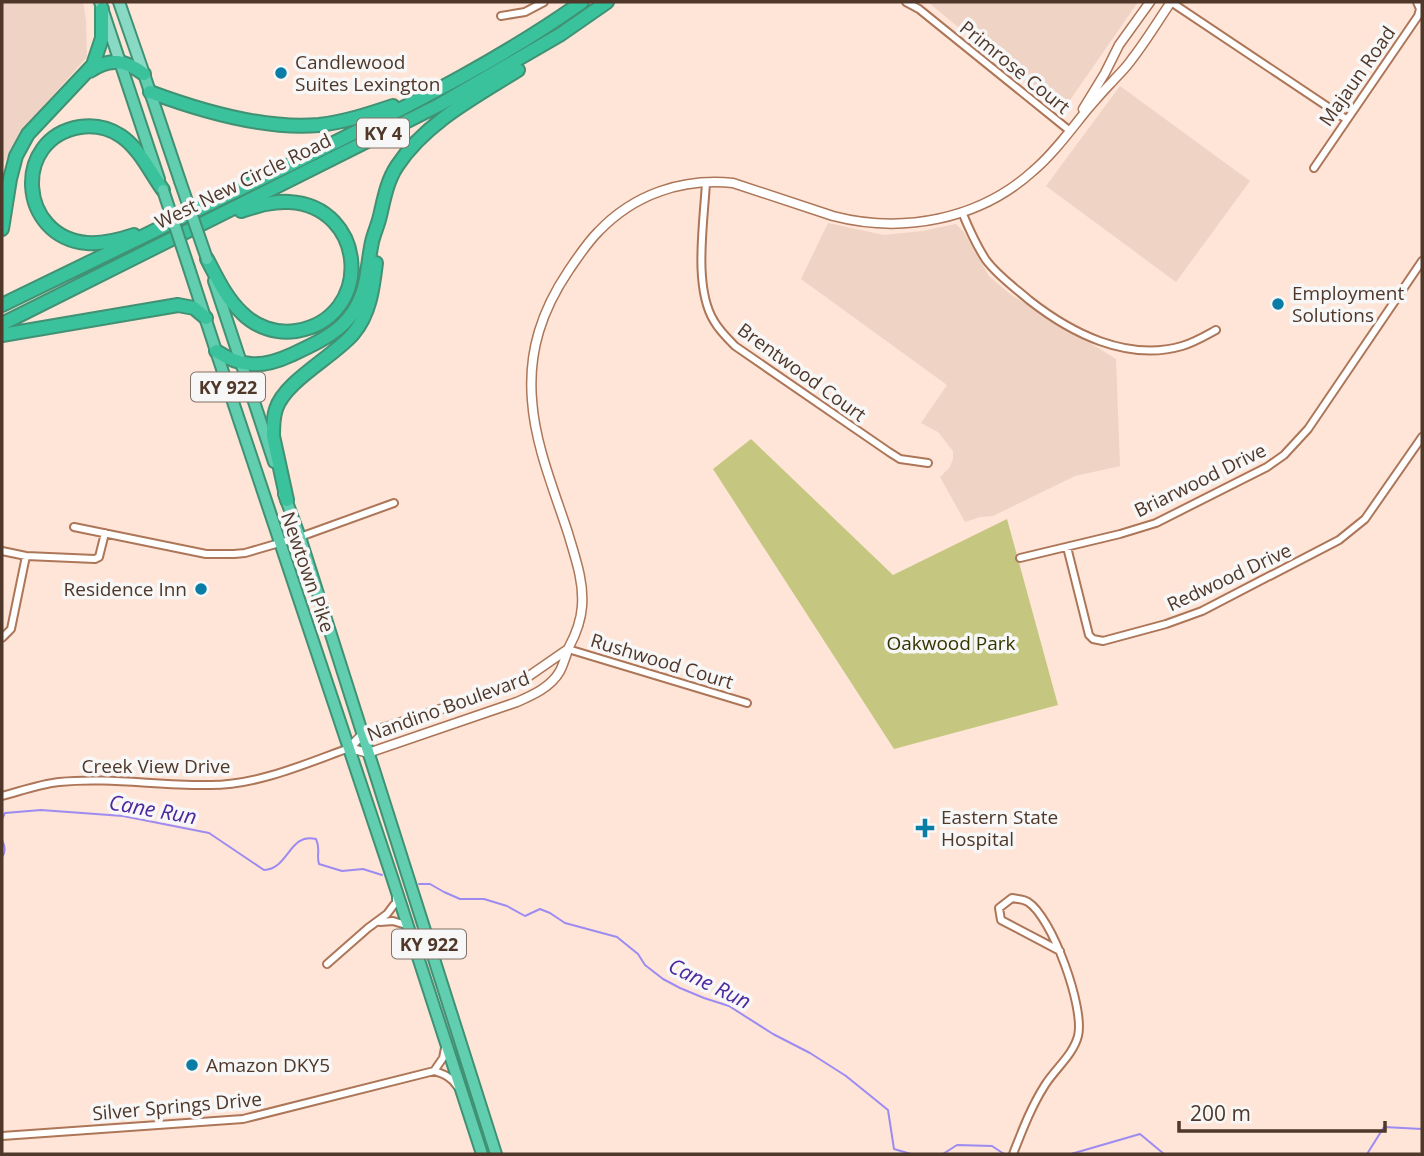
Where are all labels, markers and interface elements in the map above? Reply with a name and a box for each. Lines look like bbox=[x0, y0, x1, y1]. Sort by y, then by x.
street label: Primrose Court bbox=[954, 14, 1076, 120]
street label: Majaun Road bbox=[1313, 21, 1401, 131]
place label: Candlewood Suites Lexington bbox=[295, 49, 440, 97]
marker: Candlewood Suites Lexington bbox=[273, 65, 289, 81]
road number: KY 4 bbox=[357, 118, 409, 148]
street label: West New Circle Road bbox=[151, 127, 335, 235]
place label: Employment Solutions bbox=[1292, 280, 1404, 328]
marker: Employment Solutions bbox=[1270, 296, 1286, 312]
street label: Brentwood Court bbox=[733, 317, 872, 428]
road number: KY 922 bbox=[191, 372, 265, 402]
street label: Briarwood Drive bbox=[1130, 437, 1270, 523]
street label: Newtown Pike bbox=[275, 508, 341, 636]
street label: Redwood Drive bbox=[1162, 537, 1296, 617]
place label: Residence Inn bbox=[63, 576, 187, 602]
marker: Residence Inn bbox=[193, 581, 209, 597]
street label: Rushwood Court bbox=[588, 627, 737, 695]
park label: Oakwood Park bbox=[886, 630, 1016, 656]
street label: Nandino Boulevard bbox=[363, 665, 533, 747]
street label: Creek View Drive bbox=[82, 753, 230, 779]
water label: Cane Run bbox=[107, 788, 199, 830]
place label: Eastern State Hospital bbox=[941, 804, 1058, 852]
marker: Eastern State Hospital bbox=[915, 818, 935, 838]
road number: KY 922 bbox=[392, 930, 466, 959]
water label: Cane Run bbox=[664, 951, 756, 1015]
place label: Amazon DKY5 bbox=[206, 1052, 330, 1078]
marker: Amazon DKY5 bbox=[184, 1057, 200, 1073]
street label: Silver Springs Drive bbox=[91, 1086, 263, 1126]
scale bar bbox=[1179, 1090, 1386, 1134]
text: 200 m bbox=[1190, 1099, 1251, 1127]

